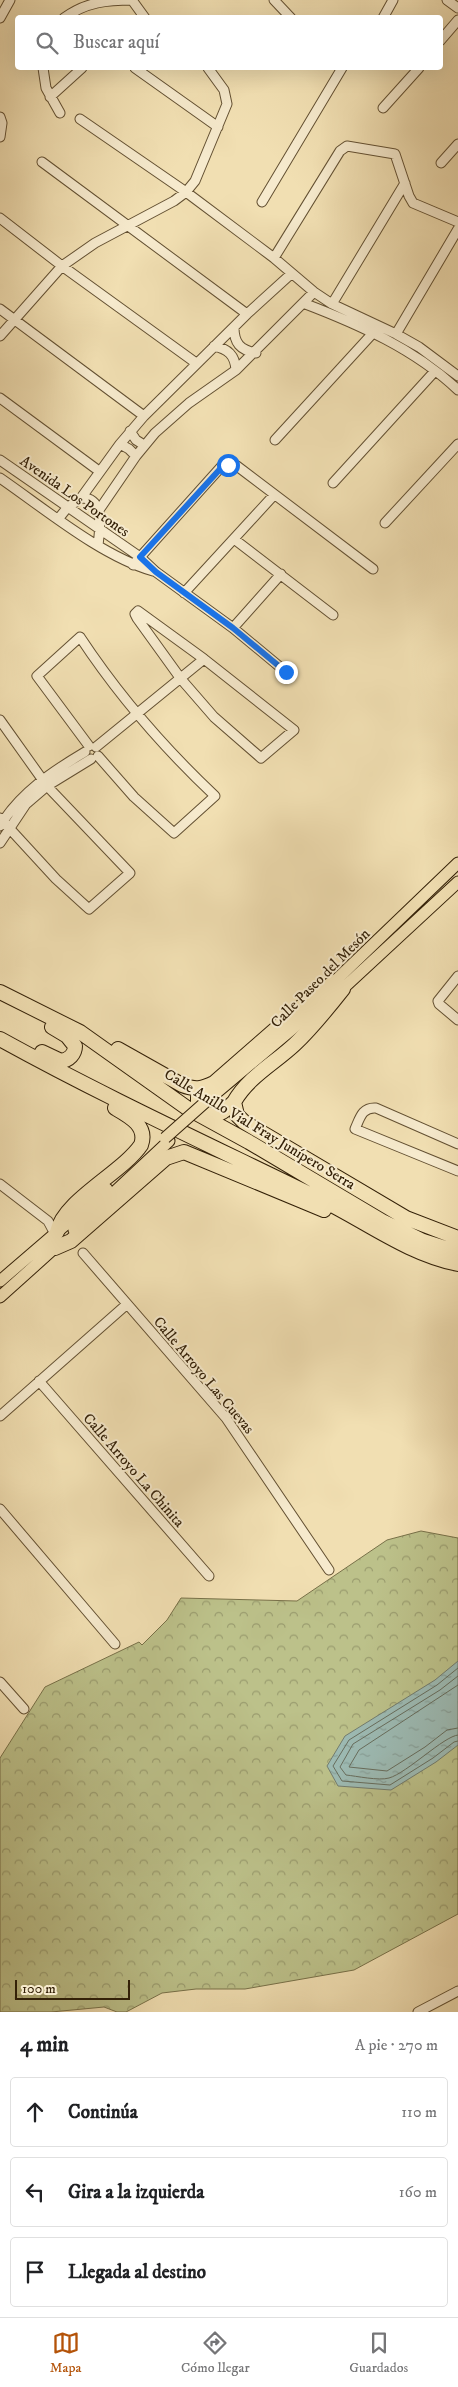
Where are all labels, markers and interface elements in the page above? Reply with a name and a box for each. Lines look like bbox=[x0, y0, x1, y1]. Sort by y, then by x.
search box bbox=[15, 15, 443, 70]
icon: search bbox=[33, 29, 61, 57]
text: Buscar aquí bbox=[73, 31, 159, 54]
street label: Avenida Los Portones bbox=[16, 451, 133, 541]
route start bbox=[217, 454, 240, 477]
route end bbox=[275, 661, 298, 684]
street label: Calle Paseo del Mesón bbox=[267, 925, 374, 1032]
street label: Calle Anillo Vial Fray Junípero Serra bbox=[161, 1065, 359, 1194]
street label: Calle Arroyo Las Cuevas bbox=[149, 1313, 258, 1438]
street label: Calle Arroyo La Chinita bbox=[79, 1409, 189, 1532]
scale bar bbox=[15, 1977, 130, 2000]
text: 100 m bbox=[22, 1980, 56, 1998]
text: 4 min bbox=[20, 2032, 69, 2058]
text: A pie · 270 m bbox=[355, 2035, 438, 2055]
icon: ahead bbox=[21, 2098, 49, 2126]
text: Continúa bbox=[68, 2101, 138, 2124]
text: 110 m bbox=[401, 2102, 437, 2122]
icon: left bbox=[21, 2178, 49, 2206]
text: Gira a la izquierda bbox=[68, 2181, 204, 2204]
text: 160 m bbox=[399, 2182, 437, 2202]
icon: arrive bbox=[21, 2258, 49, 2286]
text: Llegada al destino bbox=[68, 2261, 206, 2284]
tab: Mapa bbox=[50, 2329, 82, 2377]
tab: Cómo llegar bbox=[181, 2329, 250, 2377]
tab: Guardados bbox=[349, 2329, 408, 2377]

